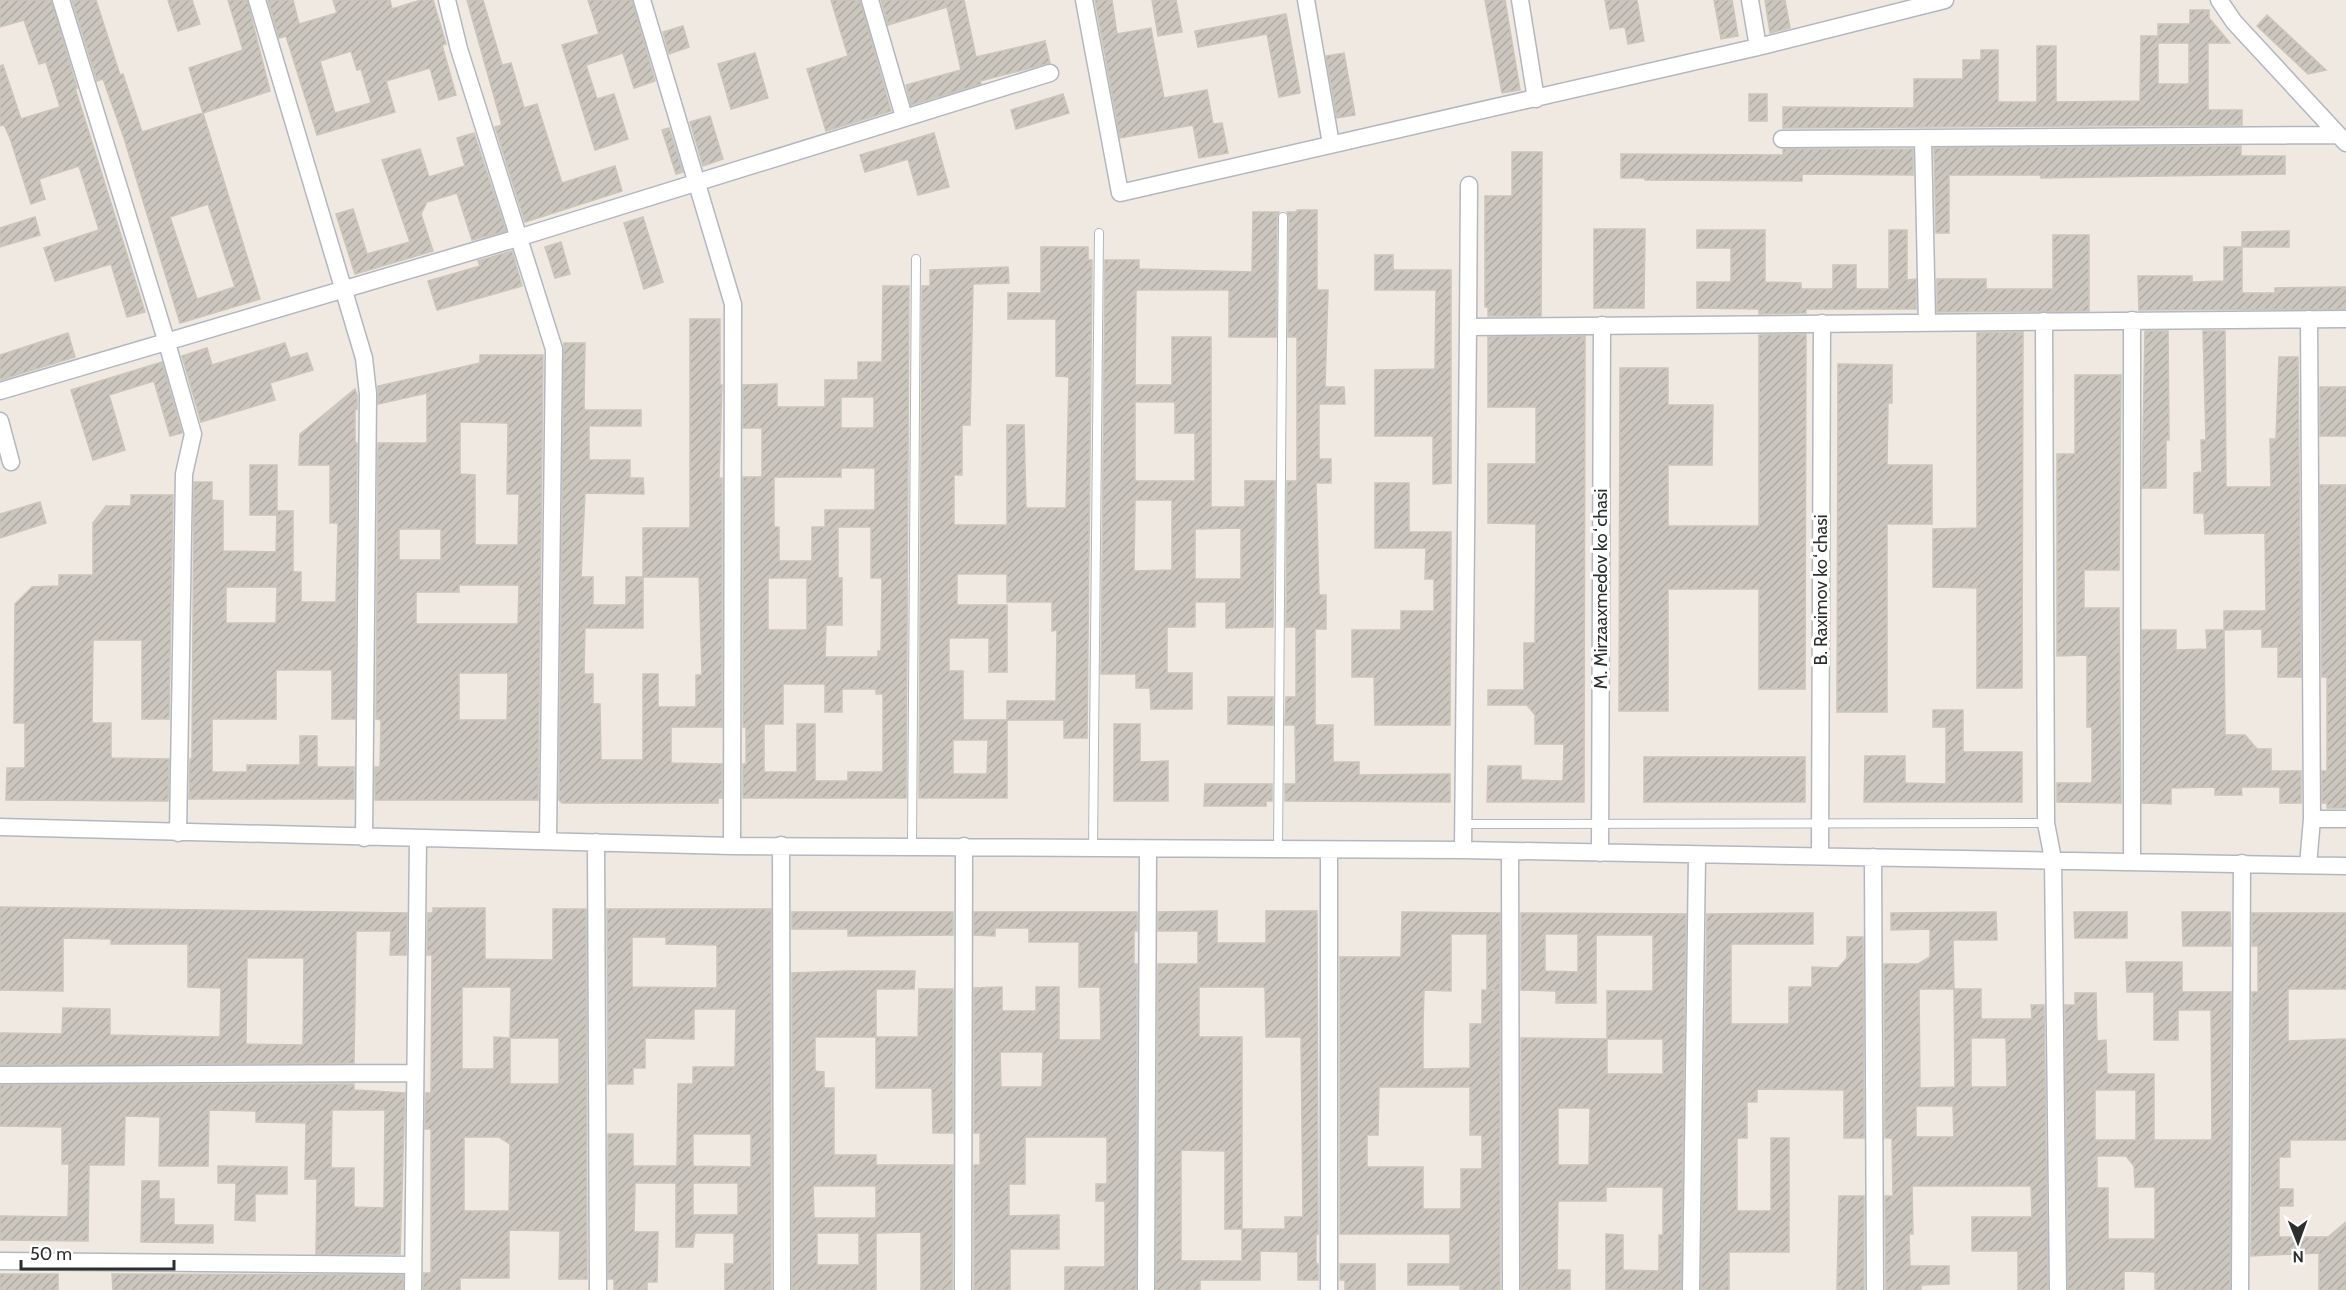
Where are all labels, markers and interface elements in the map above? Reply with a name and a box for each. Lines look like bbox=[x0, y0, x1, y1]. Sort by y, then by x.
street label: M. Mirzaaxmedov koʻchasi bbox=[1590, 489, 1612, 689]
street label: B. Raximov koʻchasi bbox=[1810, 515, 1832, 665]
north arrow bbox=[2268, 1212, 2328, 1272]
scale bar bbox=[21, 1233, 174, 1271]
text: 50 m bbox=[30, 1243, 72, 1265]
text: N bbox=[2292, 1247, 2304, 1266]

